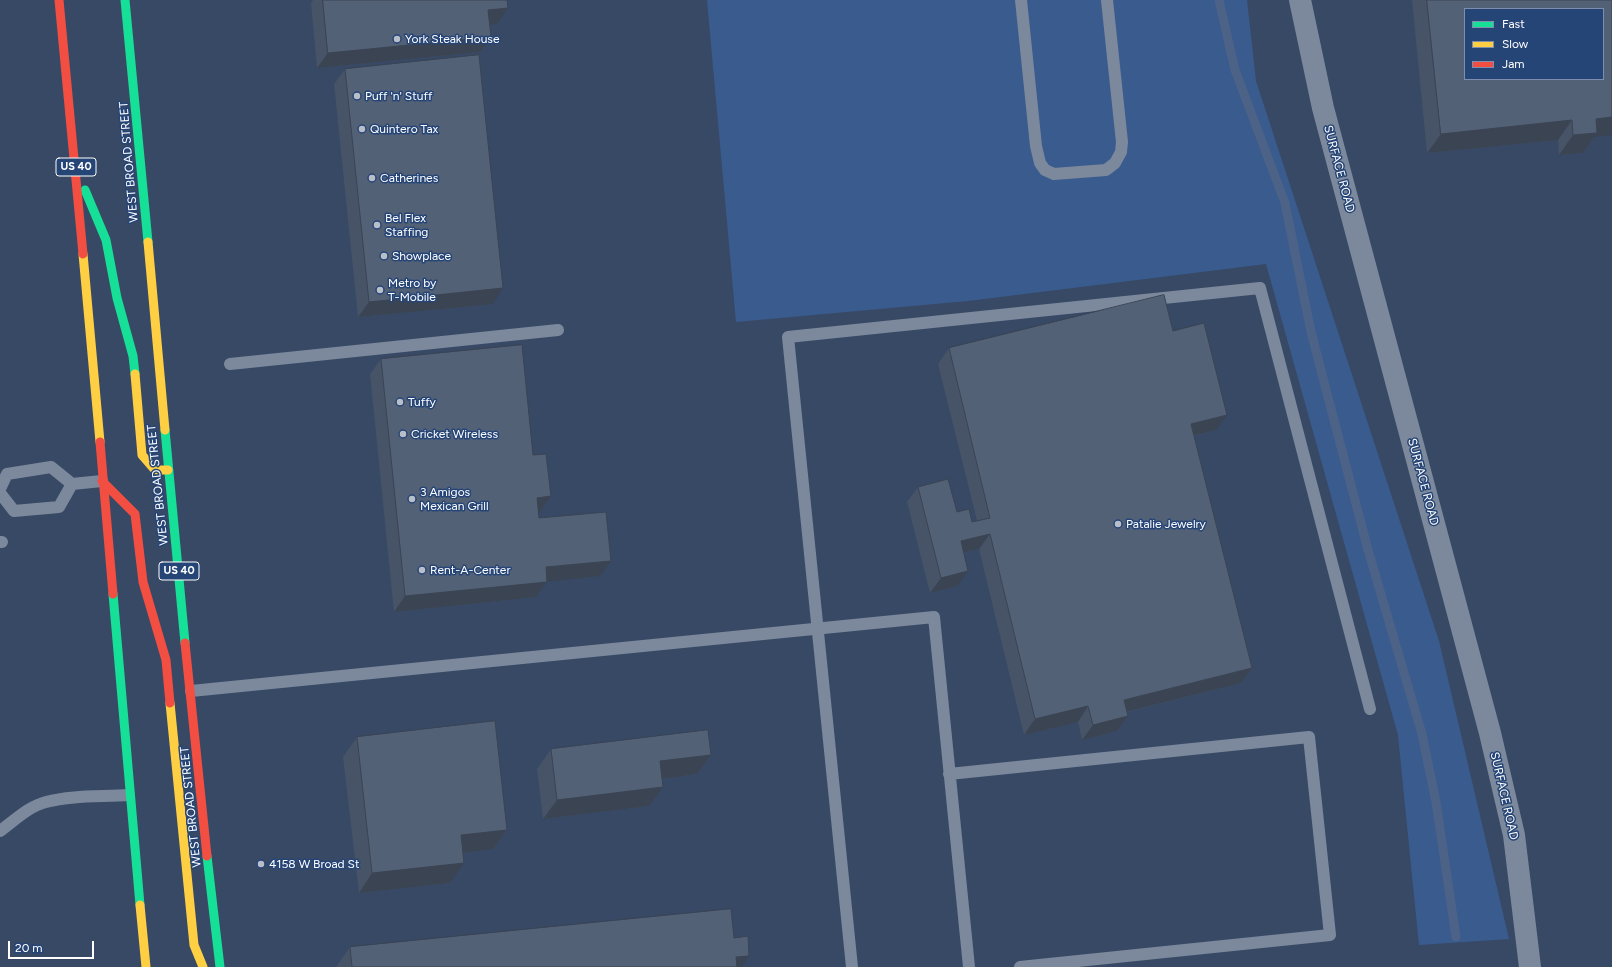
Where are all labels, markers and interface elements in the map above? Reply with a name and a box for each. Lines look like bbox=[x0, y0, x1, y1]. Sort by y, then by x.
legend bbox=[1464, 8, 1604, 80]
text: Fast bbox=[1502, 17, 1525, 31]
place label: York Steak House bbox=[405, 32, 499, 46]
marker: York Steak House bbox=[392, 34, 402, 44]
text: Slow bbox=[1502, 37, 1528, 51]
text: Jam bbox=[1502, 57, 1525, 71]
place label: Puff 'n' Stuff bbox=[365, 89, 432, 103]
marker: Puff 'n' Stuff bbox=[352, 91, 362, 101]
street label: WEST BROAD STREET bbox=[117, 101, 141, 223]
place label: Quintero Tax bbox=[370, 122, 438, 136]
marker: Quintero Tax bbox=[357, 124, 367, 134]
street label: SURFACE ROAD bbox=[1320, 124, 1358, 214]
road number: US 40 bbox=[56, 158, 96, 176]
place label: Catherines bbox=[380, 171, 438, 185]
marker: Catherines bbox=[367, 173, 377, 183]
place label: Bel Flex Staffing bbox=[385, 211, 428, 239]
marker: Bel Flex Staffing bbox=[372, 220, 382, 230]
place label: Showplace bbox=[392, 249, 451, 263]
marker: Showplace bbox=[379, 251, 389, 261]
place label: Metro by T-Mobile bbox=[388, 276, 436, 304]
marker: Metro by T-Mobile bbox=[375, 285, 385, 295]
place label: Tuffy bbox=[408, 395, 436, 409]
marker: Tuffy bbox=[395, 397, 405, 407]
street label: WEST BROAD STREET bbox=[144, 424, 172, 546]
place label: Cricket Wireless bbox=[411, 427, 498, 441]
marker: Cricket Wireless bbox=[398, 429, 408, 439]
street label: SURFACE ROAD bbox=[1404, 437, 1442, 527]
place label: 3 Amigos Mexican Grill bbox=[420, 485, 489, 513]
marker: 3 Amigos Mexican Grill bbox=[407, 494, 417, 504]
place label: Patalie Jewelry bbox=[1126, 517, 1206, 531]
marker: Patalie Jewelry bbox=[1113, 519, 1123, 529]
road number: US 40 bbox=[159, 562, 199, 580]
place label: Rent-A-Center bbox=[430, 563, 510, 577]
marker: Rent-A-Center bbox=[417, 565, 427, 575]
street label: WEST BROAD STREET bbox=[177, 746, 205, 868]
street label: SURFACE ROAD bbox=[1487, 751, 1521, 841]
place label: 4158 W Broad St bbox=[269, 857, 359, 871]
marker: 4158 W Broad St bbox=[256, 859, 266, 869]
scale bar bbox=[10, 933, 96, 959]
text: 20 m bbox=[15, 941, 43, 955]

